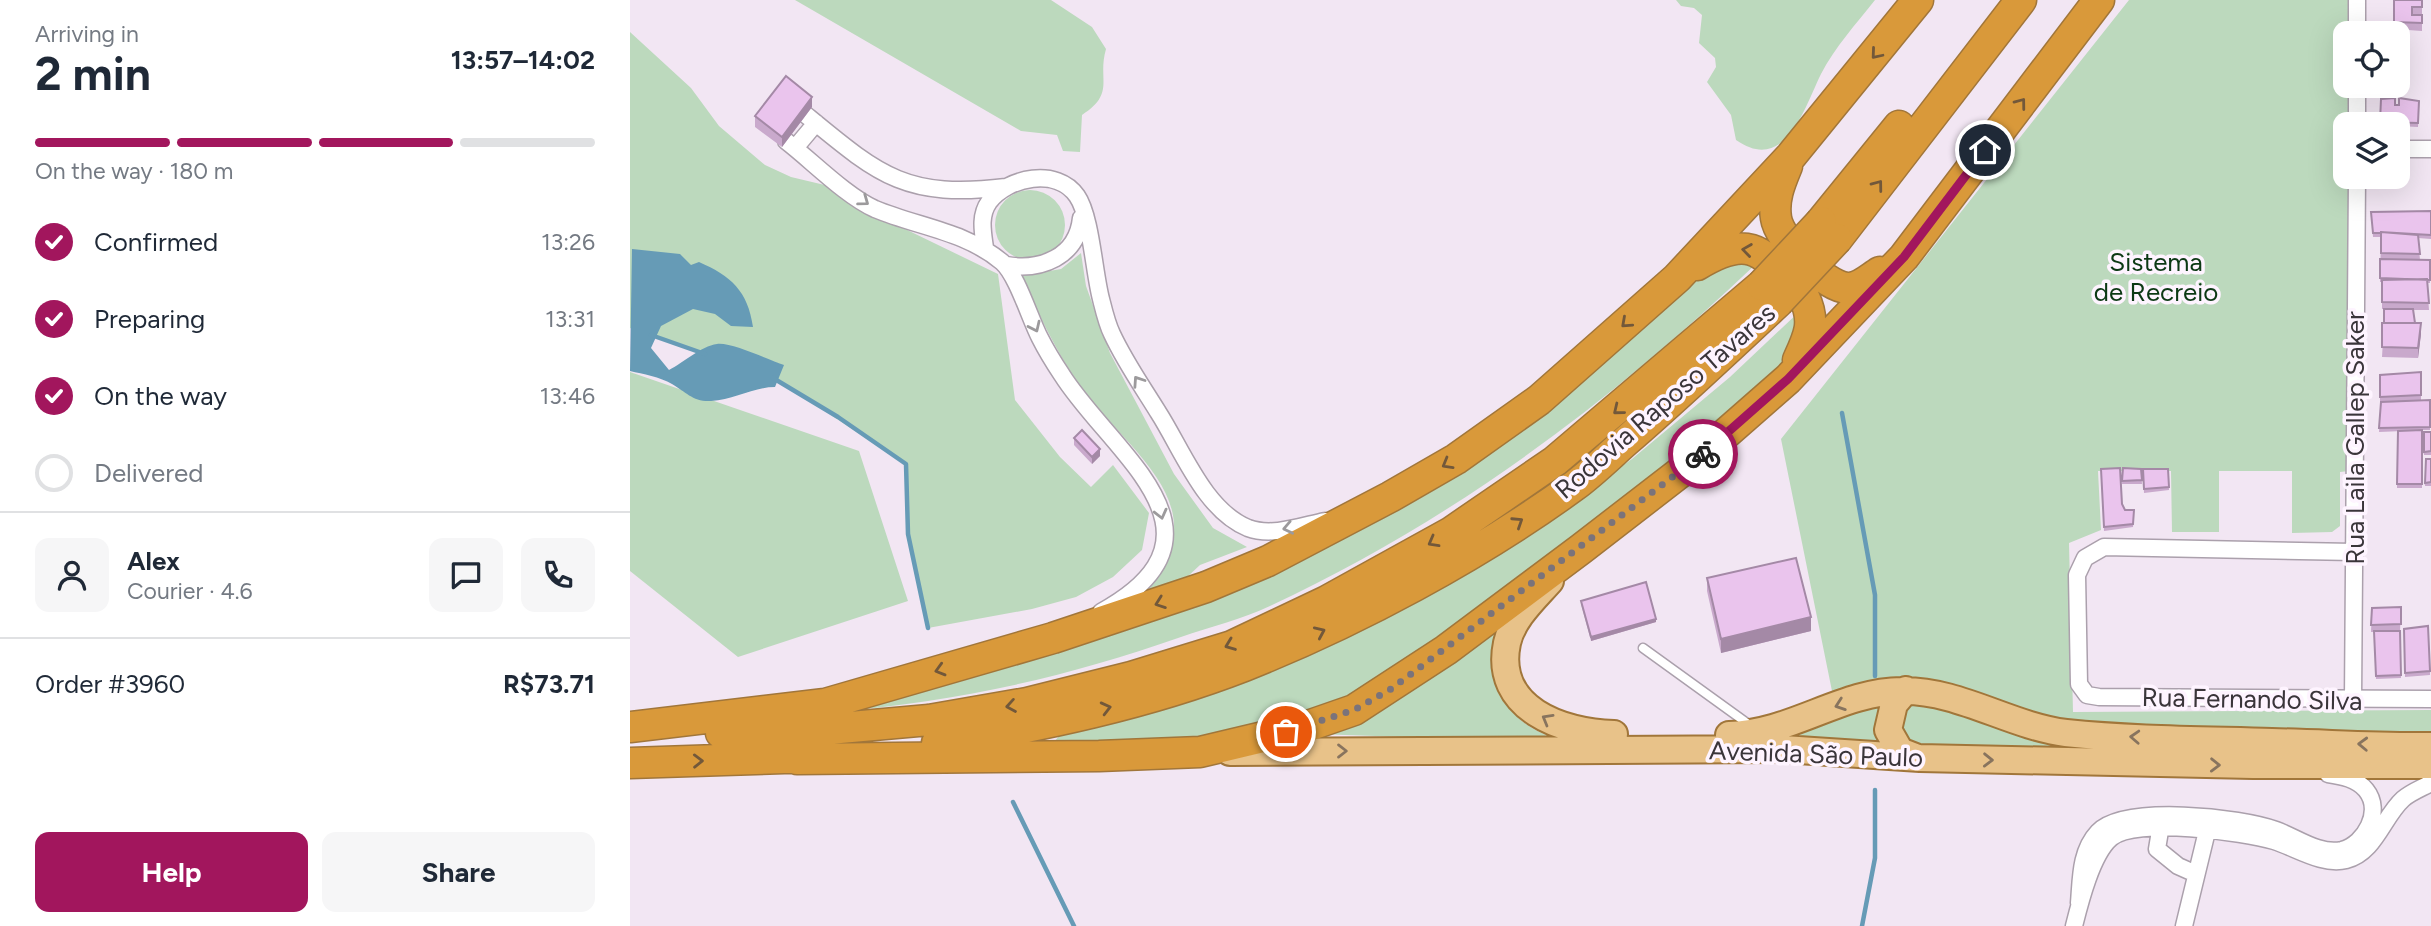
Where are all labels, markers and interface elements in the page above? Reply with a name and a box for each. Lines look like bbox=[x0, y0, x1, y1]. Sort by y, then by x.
text: Arriving in bbox=[35, 20, 139, 48]
map controls bbox=[2333, 21, 2410, 189]
button: locate bbox=[2333, 21, 2410, 98]
text: 13:57–14:02 bbox=[451, 44, 595, 76]
one-way arrow bbox=[1872, 45, 1884, 58]
text: 2 min bbox=[35, 46, 151, 102]
one-way arrow bbox=[2013, 98, 2026, 110]
button: layers bbox=[2333, 112, 2410, 189]
pin bbox=[1955, 120, 2015, 180]
icon: home bbox=[1966, 131, 2004, 169]
text: On the way · 180 m bbox=[35, 157, 233, 185]
one-way arrow bbox=[1870, 180, 1883, 193]
one-way arrow bbox=[856, 193, 869, 205]
icon: check bbox=[35, 223, 73, 261]
text: Confirmed bbox=[94, 226, 218, 258]
text: 13:26 bbox=[541, 228, 595, 256]
one-way arrow bbox=[1741, 242, 1753, 257]
park label: Sistema de Recreio bbox=[2094, 246, 2218, 308]
street label: Rodovia Raposo Tavares bbox=[1548, 297, 1782, 505]
icon: check bbox=[35, 300, 73, 338]
text: Preparing bbox=[94, 303, 205, 335]
text: 13:31 bbox=[545, 305, 595, 333]
street label: Rua Laila Gallep Saker bbox=[2339, 311, 2371, 565]
one-way arrow bbox=[1621, 315, 1634, 327]
one-way arrow bbox=[1027, 320, 1041, 332]
one-way arrow bbox=[1134, 376, 1146, 389]
icon: check bbox=[35, 377, 73, 415]
text: On the way bbox=[94, 380, 227, 412]
text: 13:46 bbox=[540, 382, 595, 410]
one-way arrow bbox=[1613, 402, 1625, 415]
courier bbox=[1668, 419, 1738, 489]
icon: bike bbox=[1684, 435, 1722, 473]
one-way arrow bbox=[1442, 455, 1455, 468]
text: Delivered bbox=[94, 457, 203, 489]
one-way arrow bbox=[1153, 507, 1167, 519]
one-way arrow bbox=[1511, 517, 1524, 530]
one-way arrow bbox=[1282, 520, 1294, 535]
one-way arrow bbox=[1427, 534, 1440, 547]
button: person bbox=[35, 538, 109, 612]
button: chat bbox=[429, 538, 503, 612]
button: phone bbox=[521, 538, 595, 612]
text: Alex bbox=[127, 545, 180, 577]
text: Courier · 4.6 bbox=[127, 577, 253, 605]
one-way arrow bbox=[1154, 595, 1166, 609]
one-way arrow bbox=[1312, 626, 1325, 640]
one-way arrow bbox=[1225, 637, 1237, 651]
one-way arrow bbox=[935, 662, 947, 677]
text: Order #3960 bbox=[35, 668, 185, 700]
text: R$73.71 bbox=[503, 668, 595, 700]
street label: Rua Fernando Silva bbox=[2141, 681, 2363, 717]
one-way arrow bbox=[1835, 696, 1847, 710]
one-way arrow bbox=[1005, 698, 1017, 713]
one-way arrow bbox=[1100, 702, 1112, 717]
pin bbox=[1256, 702, 1316, 762]
icon: bag bbox=[1267, 713, 1305, 751]
one-way arrow bbox=[1541, 715, 1554, 728]
one-way arrow bbox=[2130, 730, 2141, 745]
street label: Avenida São Paulo bbox=[1708, 734, 1924, 774]
one-way arrow bbox=[2357, 737, 2368, 752]
one-way arrow bbox=[1337, 743, 1348, 759]
one-way arrow bbox=[1983, 752, 1994, 768]
one-way arrow bbox=[693, 754, 704, 769]
one-way arrow bbox=[2211, 757, 2221, 773]
button: Help bbox=[35, 832, 308, 912]
button: Share bbox=[322, 832, 595, 912]

